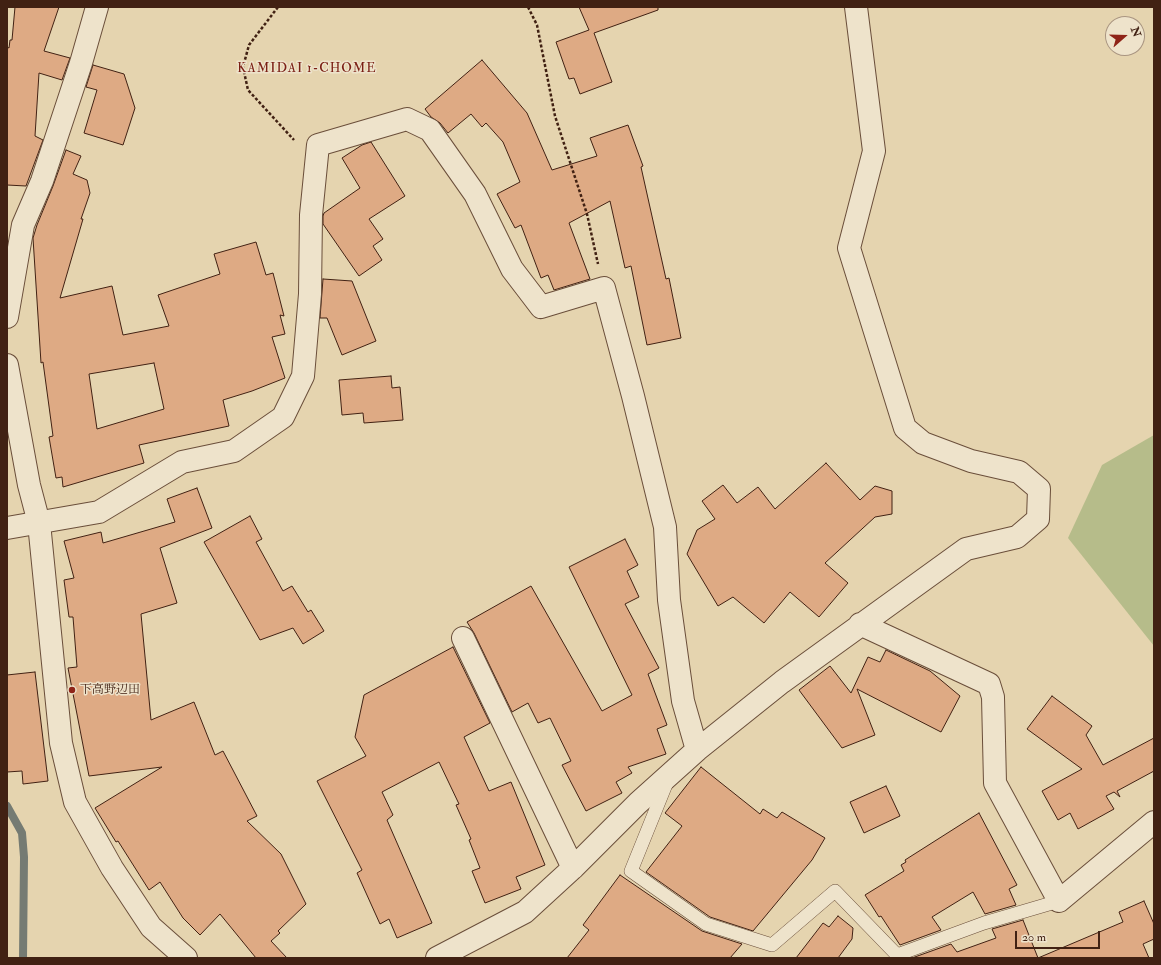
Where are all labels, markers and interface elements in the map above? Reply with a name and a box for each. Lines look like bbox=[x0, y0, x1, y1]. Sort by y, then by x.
north arrow bbox=[1105, 16, 1145, 56]
text: N bbox=[1128, 25, 1144, 39]
district label: KAMIDAI 1-CHOME bbox=[237, 61, 377, 77]
place label: 下高野辺田 bbox=[80, 683, 140, 697]
marker: 下高野辺田 bbox=[67, 685, 77, 695]
scale bar bbox=[1017, 923, 1102, 949]
text: 20 m bbox=[1022, 930, 1046, 945]

